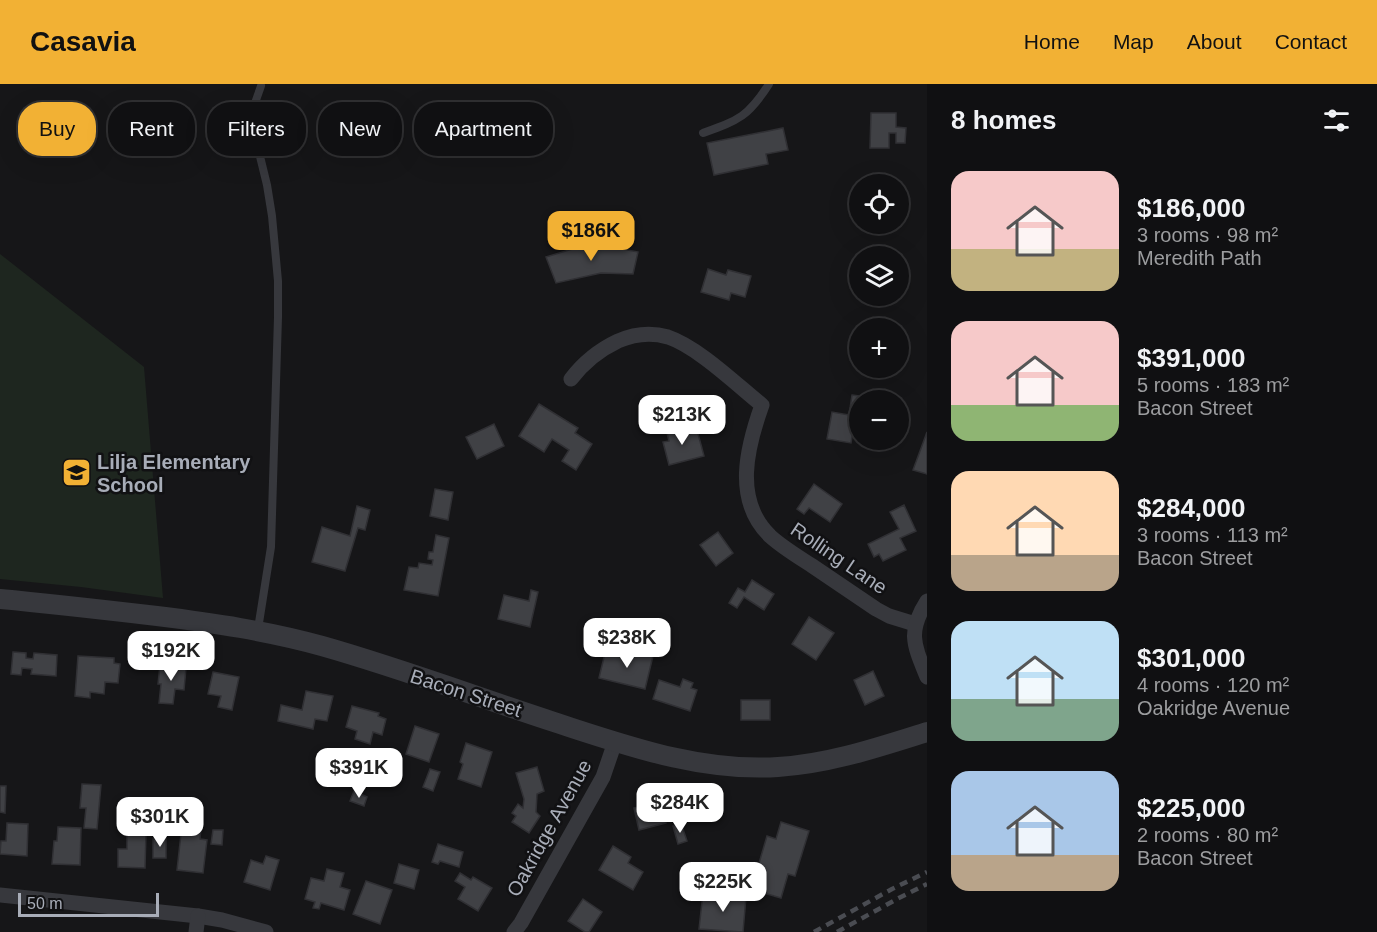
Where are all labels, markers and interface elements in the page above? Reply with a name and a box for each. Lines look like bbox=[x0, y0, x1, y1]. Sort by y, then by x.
text: Casavia bbox=[30, 26, 136, 57]
text: Home bbox=[1024, 30, 1080, 53]
text: Map bbox=[1113, 30, 1154, 53]
text: About bbox=[1187, 30, 1242, 53]
text: Contact bbox=[1275, 30, 1347, 53]
chip: Buy bbox=[18, 102, 96, 156]
chip: Rent bbox=[108, 102, 195, 156]
chip: Filters bbox=[207, 102, 306, 156]
chip: New bbox=[318, 102, 402, 156]
chip: Apartment bbox=[414, 102, 553, 156]
icon: filters bbox=[1320, 104, 1353, 137]
text: 8 homes bbox=[951, 105, 1057, 135]
map controls bbox=[849, 174, 909, 450]
button: locate bbox=[849, 174, 909, 234]
text: $186,000 bbox=[1137, 193, 1245, 223]
icon: home bbox=[999, 195, 1071, 267]
pin: $186K bbox=[549, 211, 633, 262]
text: $186K bbox=[562, 219, 620, 241]
text: 3 rooms · 98 m² bbox=[1137, 224, 1278, 246]
button: layers bbox=[849, 246, 909, 306]
text: Meredith Path bbox=[1137, 247, 1262, 269]
button: + bbox=[849, 318, 909, 378]
text: $391,000 bbox=[1137, 343, 1245, 373]
icon: home bbox=[999, 345, 1071, 417]
text: 5 rooms · 183 m² bbox=[1137, 374, 1289, 396]
button: − bbox=[849, 390, 909, 450]
pin: $213K bbox=[640, 395, 724, 446]
text: Bacon Street bbox=[1137, 397, 1253, 419]
text: $213K bbox=[653, 403, 711, 425]
place label: Lilja Elementary School bbox=[97, 451, 251, 496]
school or university icon: Lilja Elementary School bbox=[60, 457, 92, 489]
text: $284,000 bbox=[1137, 493, 1245, 523]
icon: home bbox=[999, 495, 1071, 567]
street label: Rolling Lane bbox=[787, 518, 891, 598]
text: 3 rooms · 113 m² bbox=[1137, 524, 1288, 546]
text: Bacon Street bbox=[1137, 547, 1253, 569]
pin: $238K bbox=[585, 618, 669, 669]
text: $238K bbox=[598, 626, 656, 648]
pin: $192K bbox=[129, 631, 213, 682]
text: $192K bbox=[142, 639, 200, 661]
text: $301,000 bbox=[1137, 643, 1245, 673]
icon: home bbox=[999, 645, 1071, 717]
street label: Bacon Street bbox=[408, 665, 525, 721]
text: 4 rooms · 120 m² bbox=[1137, 674, 1289, 696]
text: Oakridge Avenue bbox=[1137, 697, 1290, 719]
pin: $391K bbox=[317, 748, 401, 799]
text: $391K bbox=[330, 756, 388, 778]
street label: Oakridge Avenue bbox=[502, 756, 596, 900]
pin: $284K bbox=[638, 783, 722, 834]
text: $284K bbox=[651, 791, 709, 813]
text: $225,000 bbox=[1137, 793, 1245, 823]
icon: home bbox=[999, 795, 1071, 867]
pin: $301K bbox=[118, 797, 202, 848]
text: $301K bbox=[131, 805, 189, 827]
text: 2 rooms · 80 m² bbox=[1137, 824, 1278, 846]
text: Bacon Street bbox=[1137, 847, 1253, 869]
pin: $225K bbox=[681, 862, 765, 913]
text: $225K bbox=[694, 870, 752, 892]
scale bar bbox=[18, 890, 159, 918]
text: 50 m bbox=[27, 895, 63, 912]

